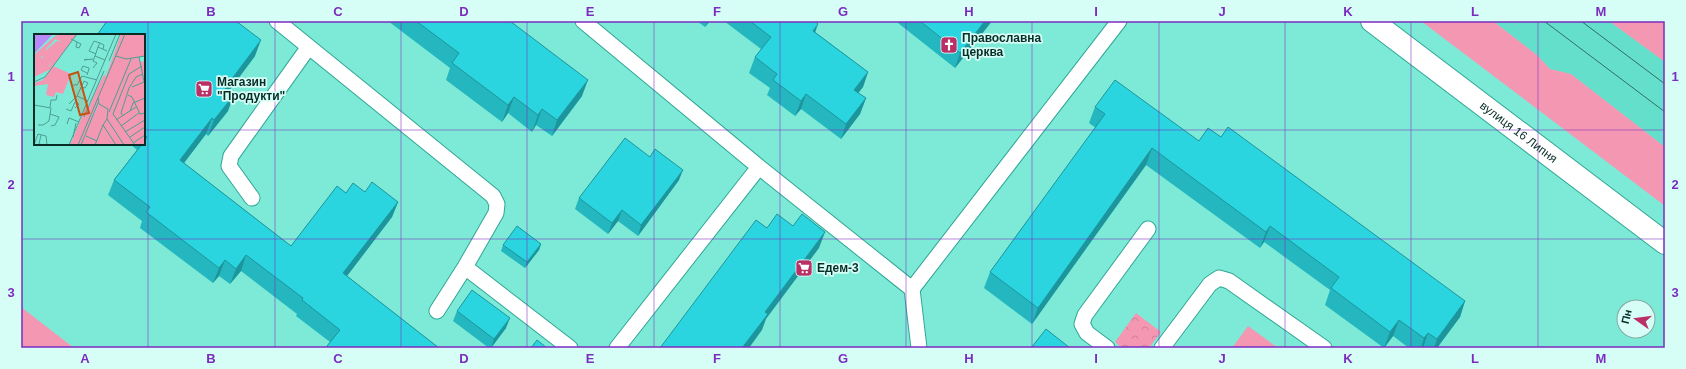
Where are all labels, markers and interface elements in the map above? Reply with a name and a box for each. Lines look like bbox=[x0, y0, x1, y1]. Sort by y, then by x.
text: A bbox=[80, 4, 90, 19]
text: B bbox=[206, 4, 216, 19]
text: C bbox=[333, 4, 343, 19]
text: D bbox=[459, 4, 469, 19]
text: E bbox=[586, 4, 595, 19]
text: F bbox=[713, 4, 721, 19]
text: G bbox=[838, 4, 848, 19]
text: H bbox=[964, 4, 974, 19]
text: I bbox=[1094, 4, 1098, 19]
text: J bbox=[1218, 4, 1226, 19]
text: K bbox=[1343, 4, 1353, 19]
text: L bbox=[1471, 4, 1479, 19]
text: M bbox=[1596, 4, 1606, 19]
place label: Православна церква bbox=[962, 31, 1042, 59]
inset map bbox=[34, 34, 145, 145]
church icon: Православна церква bbox=[939, 35, 959, 55]
text: 1 bbox=[7, 69, 15, 84]
text: 1 bbox=[1671, 69, 1679, 84]
place label: Магазин "Продукти" bbox=[217, 75, 285, 103]
supermarket icon: Магазин "Продукти" bbox=[194, 79, 214, 99]
street label: вулиця 16 Липня bbox=[1477, 98, 1560, 166]
text: 2 bbox=[7, 177, 15, 192]
text: 2 bbox=[1671, 177, 1679, 192]
supermarket icon: Едем-3 bbox=[794, 258, 814, 278]
place label: Едем-3 bbox=[817, 261, 859, 275]
text: 3 bbox=[7, 285, 15, 300]
text: 3 bbox=[1671, 285, 1679, 300]
north arrow bbox=[1616, 299, 1656, 339]
text: Пн bbox=[1619, 308, 1634, 325]
text: A bbox=[80, 351, 90, 366]
text: B bbox=[206, 351, 216, 366]
text: C bbox=[333, 351, 343, 366]
text: D bbox=[459, 351, 469, 366]
text: E bbox=[586, 351, 595, 366]
text: F bbox=[713, 351, 721, 366]
text: G bbox=[838, 351, 848, 366]
text: H bbox=[964, 351, 974, 366]
text: I bbox=[1094, 351, 1098, 366]
text: J bbox=[1218, 351, 1226, 366]
text: K bbox=[1343, 351, 1353, 366]
text: L bbox=[1471, 351, 1479, 366]
text: M bbox=[1596, 351, 1606, 366]

